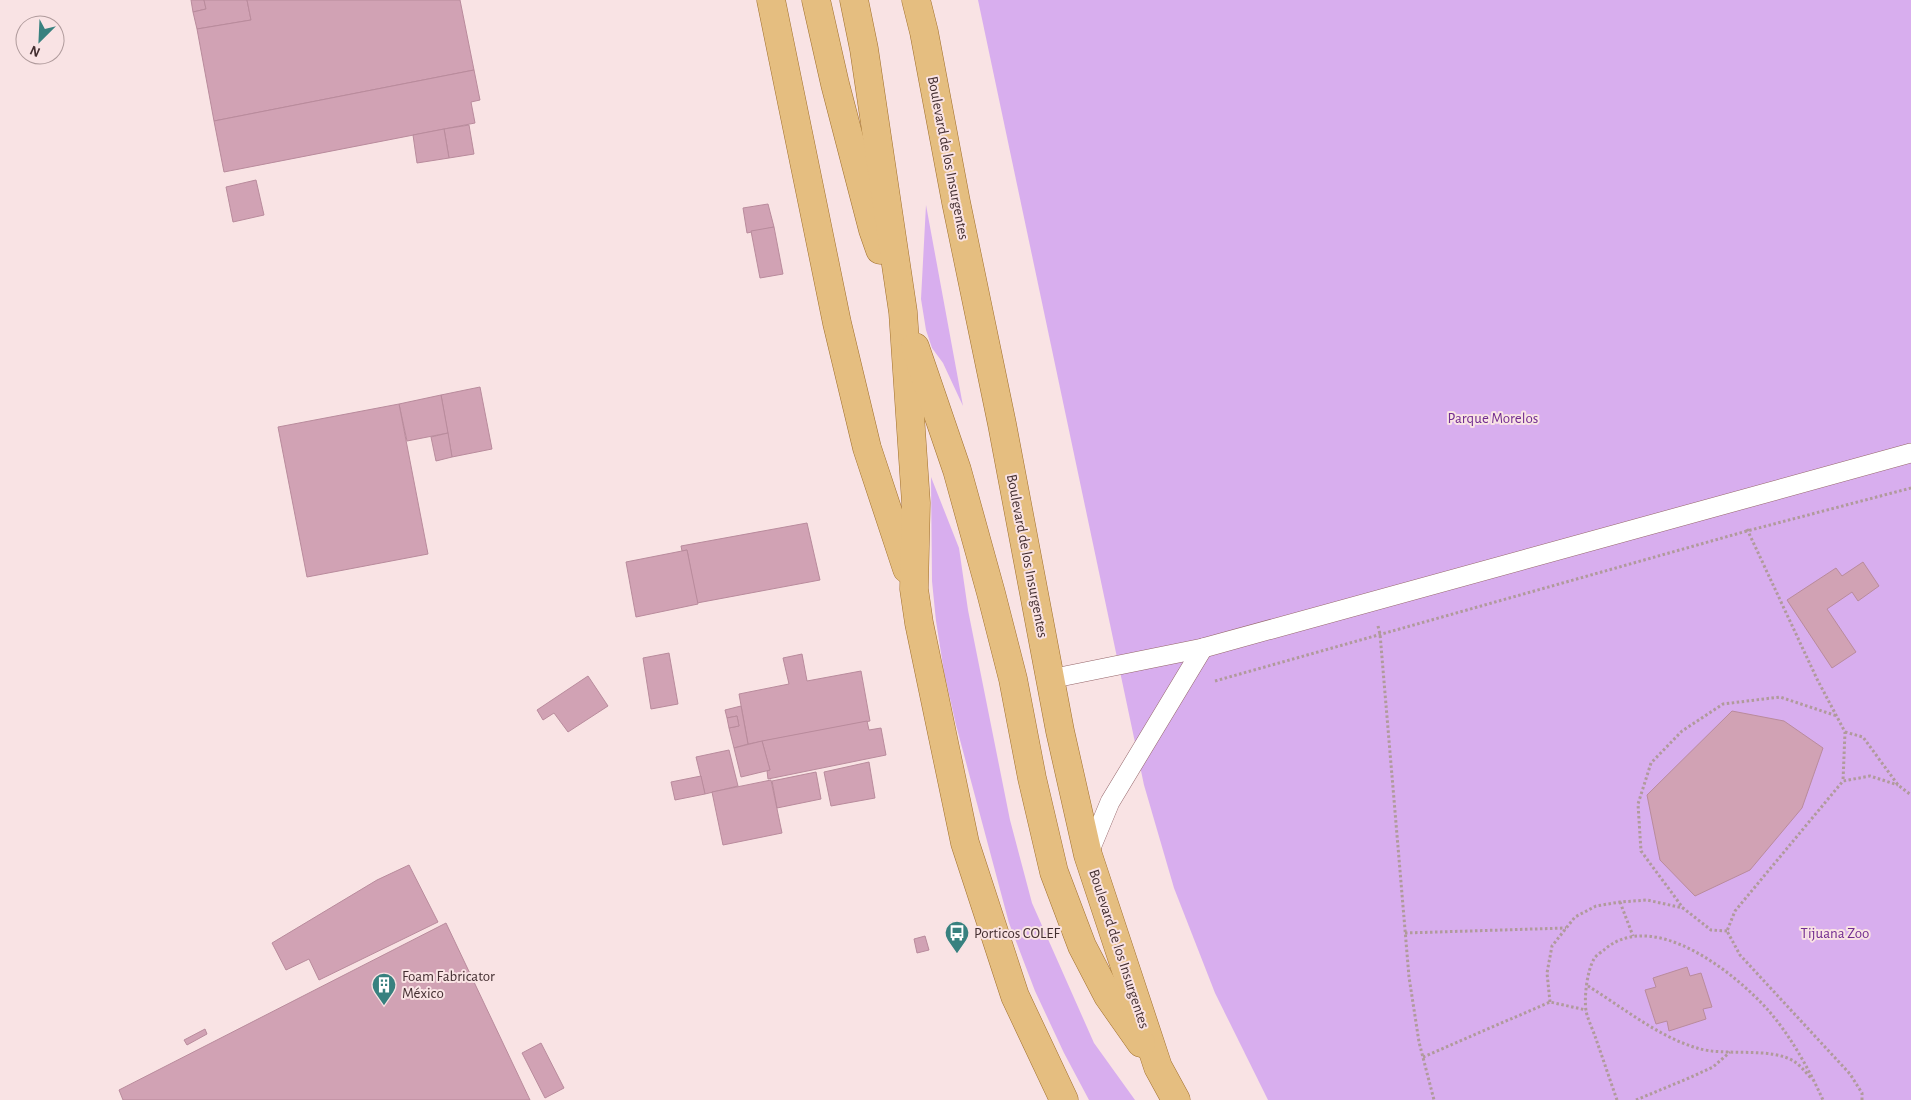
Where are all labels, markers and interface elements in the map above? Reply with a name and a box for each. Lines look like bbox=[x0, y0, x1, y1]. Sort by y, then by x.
north arrow bbox=[15, 15, 65, 65]
text: N bbox=[28, 43, 42, 59]
street label: Boulevard de los Insurgentes bbox=[925, 75, 971, 241]
park label: Parque Morelos bbox=[1448, 411, 1538, 426]
street label: Boulevard de los Insurgentes bbox=[1004, 473, 1050, 639]
street label: Boulevard de los Insurgentes bbox=[1086, 868, 1152, 1030]
bus stop icon: Porticos COLEF bbox=[944, 920, 970, 954]
place label: Porticos COLEF bbox=[974, 926, 1061, 941]
park label: Tijuana Zoo bbox=[1801, 926, 1869, 941]
place label: Foam Fabricator México bbox=[402, 969, 495, 1001]
building icon: Foam Fabricator México bbox=[371, 972, 397, 1006]

